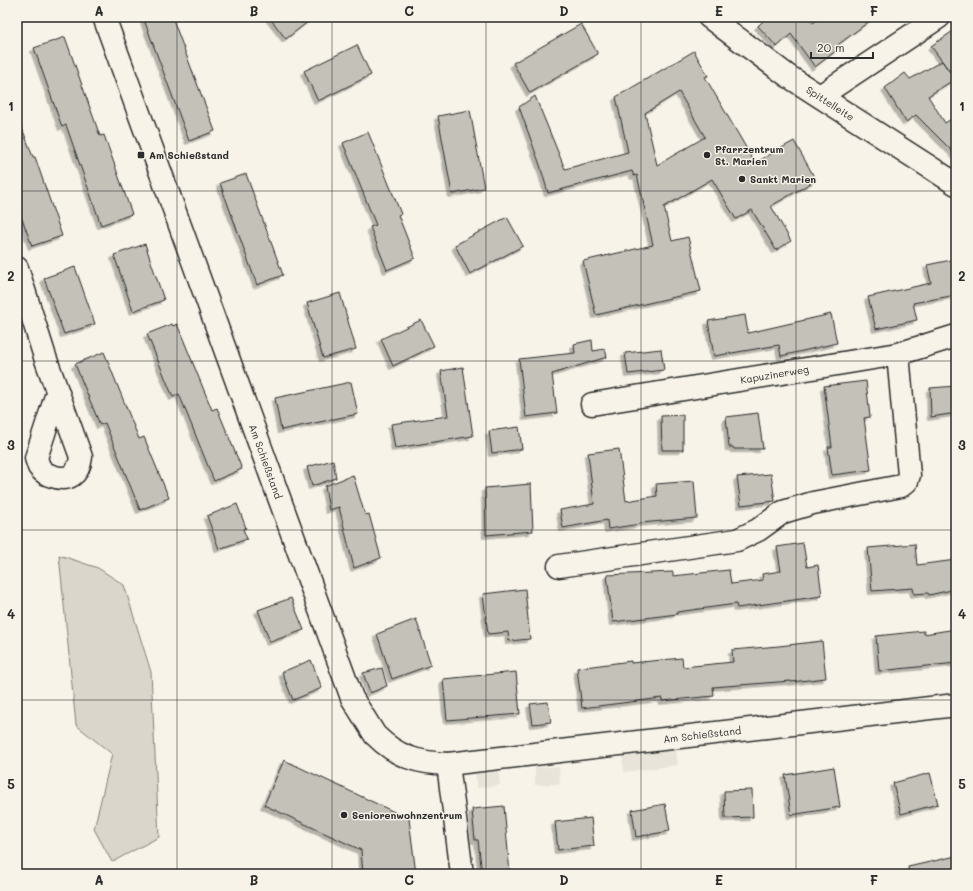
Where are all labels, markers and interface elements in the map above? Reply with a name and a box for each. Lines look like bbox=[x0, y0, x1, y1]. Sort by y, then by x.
text: A bbox=[94, 2, 104, 19]
text: B bbox=[250, 2, 259, 19]
text: C bbox=[404, 2, 414, 19]
text: D bbox=[559, 2, 569, 19]
text: E bbox=[715, 2, 723, 19]
text: F bbox=[870, 2, 878, 19]
scale bar bbox=[811, 34, 873, 60]
text: 20 m bbox=[817, 39, 845, 55]
street label: Spittelleite bbox=[804, 83, 857, 124]
text: 1 bbox=[8, 97, 14, 114]
text: 1 bbox=[959, 97, 965, 114]
place label: Pfarrzentrum St. Marien bbox=[715, 142, 783, 168]
place label: Am Schießstand bbox=[149, 148, 230, 162]
marker: Am Schießstand bbox=[136, 150, 146, 160]
marker: Pfarrzentrum St. Marien bbox=[702, 150, 712, 160]
place label: Sankt Marien bbox=[750, 172, 816, 186]
marker: Sankt Marien bbox=[737, 174, 747, 184]
text: 2 bbox=[7, 267, 15, 284]
text: 2 bbox=[958, 267, 966, 284]
street label: Kapuzinerweg bbox=[739, 362, 810, 387]
street label: Am Schießstand bbox=[246, 422, 286, 501]
text: 3 bbox=[7, 436, 15, 453]
text: 3 bbox=[958, 436, 966, 453]
text: 4 bbox=[7, 605, 15, 622]
text: 4 bbox=[958, 605, 966, 622]
street label: Am Schießstand bbox=[662, 723, 742, 746]
text: 5 bbox=[7, 775, 15, 792]
text: 5 bbox=[958, 775, 966, 792]
place label: Seniorenwohnzentrum bbox=[352, 808, 462, 822]
marker: Seniorenwohnzentrum bbox=[339, 810, 349, 820]
text: A bbox=[94, 871, 104, 888]
text: B bbox=[250, 871, 259, 888]
text: C bbox=[404, 871, 414, 888]
text: D bbox=[559, 871, 569, 888]
text: E bbox=[715, 871, 723, 888]
text: F bbox=[870, 871, 878, 888]

